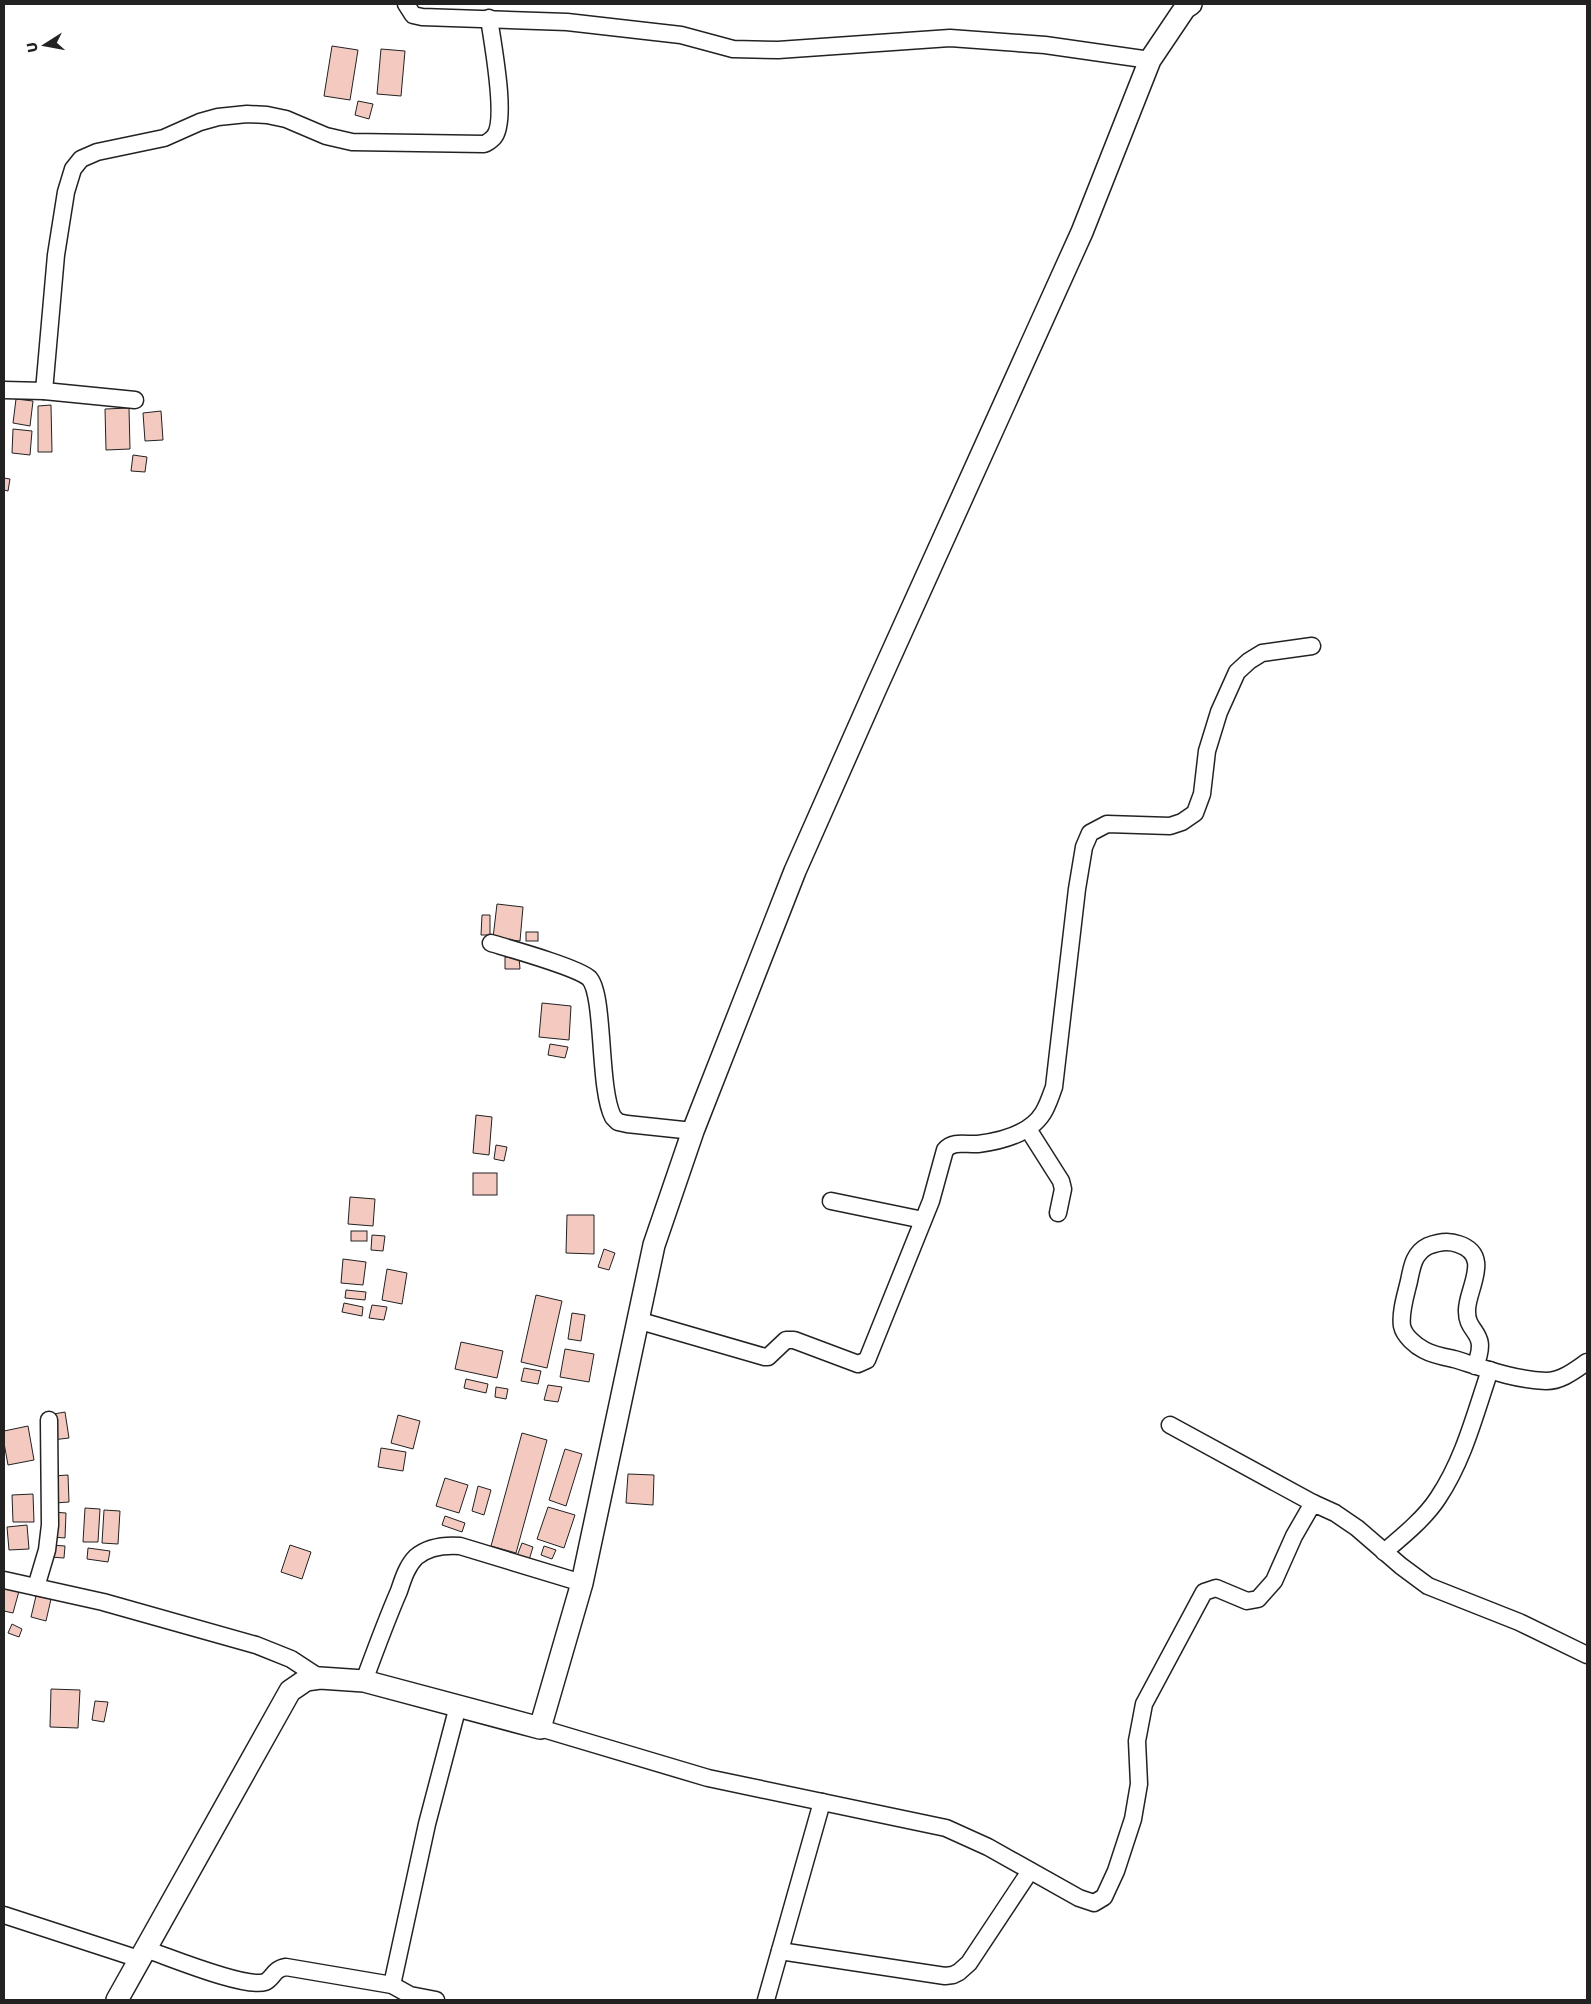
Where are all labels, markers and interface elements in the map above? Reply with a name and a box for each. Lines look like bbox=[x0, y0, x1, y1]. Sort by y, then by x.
north arrow bbox=[20, 20, 70, 70]
text: U bbox=[21, 41, 43, 54]

